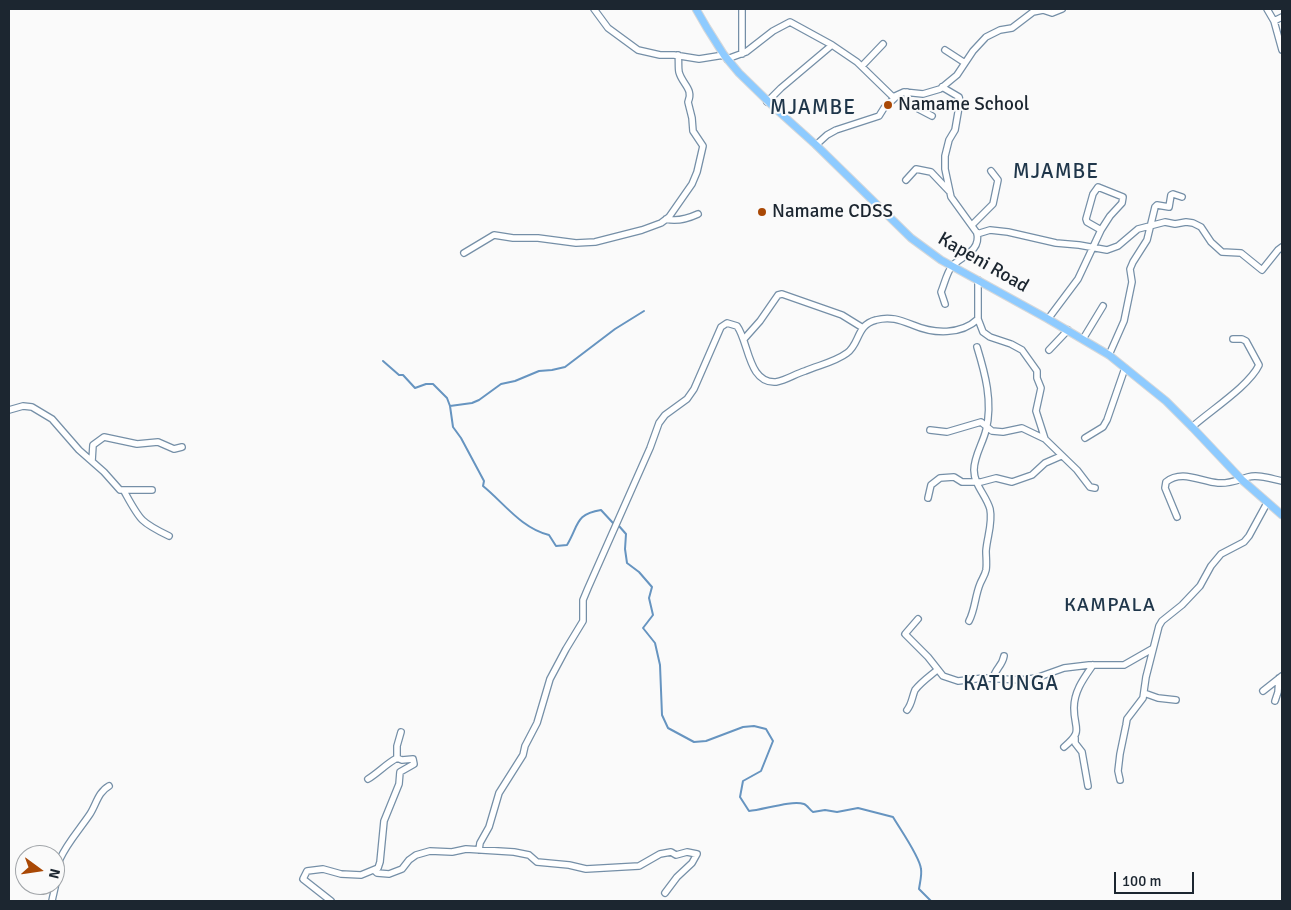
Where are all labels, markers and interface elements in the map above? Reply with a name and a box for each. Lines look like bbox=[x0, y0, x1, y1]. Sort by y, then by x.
place label: Namame School bbox=[898, 94, 1029, 116]
district label: MJAMBE bbox=[769, 95, 857, 121]
marker: Namame School bbox=[882, 99, 894, 111]
district label: MJAMBE bbox=[1012, 159, 1100, 185]
place label: Namame CDSS bbox=[772, 201, 893, 223]
marker: Namame CDSS bbox=[756, 206, 768, 218]
street label: Kapeni Road bbox=[934, 228, 1032, 298]
district label: KAMPALA bbox=[1063, 594, 1157, 618]
district label: KATUNGA bbox=[962, 671, 1060, 697]
north arrow bbox=[15, 845, 65, 895]
scale bar bbox=[1116, 862, 1196, 894]
text: N bbox=[45, 867, 63, 880]
text: 100 m bbox=[1122, 872, 1162, 890]

